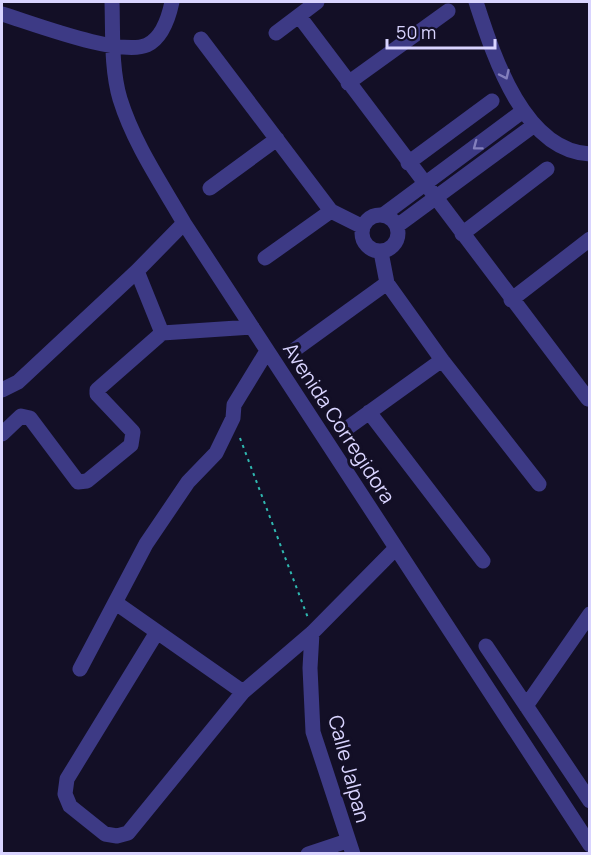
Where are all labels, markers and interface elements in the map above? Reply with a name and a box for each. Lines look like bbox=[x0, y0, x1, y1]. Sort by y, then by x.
scale bar bbox=[387, 12, 495, 50]
text: 50 m bbox=[396, 20, 436, 44]
one-way arrow bbox=[498, 69, 510, 80]
one-way arrow bbox=[472, 138, 483, 149]
street label: Avenida Corregidora bbox=[277, 337, 402, 508]
street label: Calle Jalpan bbox=[322, 712, 377, 826]

